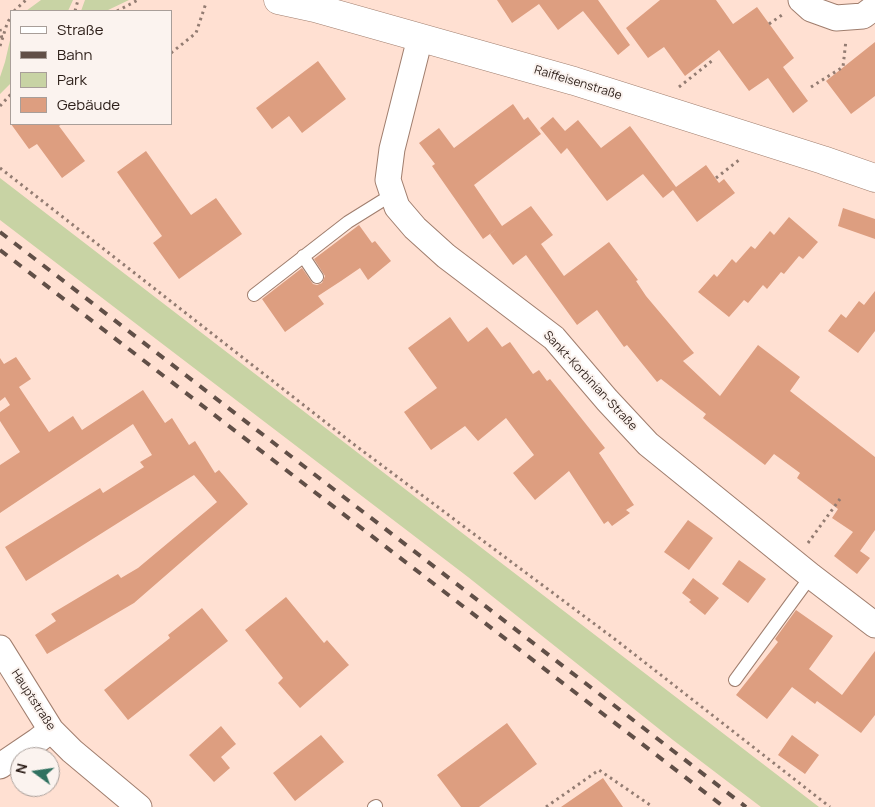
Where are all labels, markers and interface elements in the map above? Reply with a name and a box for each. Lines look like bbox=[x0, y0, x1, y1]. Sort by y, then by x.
legend bbox=[10, 10, 172, 125]
text: Straße bbox=[57, 19, 103, 40]
text: Bahn bbox=[57, 44, 92, 65]
street label: Raiffeisenstraße bbox=[532, 63, 624, 103]
text: Park bbox=[57, 69, 87, 90]
text: Gebäude bbox=[57, 94, 120, 115]
street label: Sankt-Korbinian-Straße bbox=[540, 328, 640, 434]
street label: Hauptstraße bbox=[8, 667, 58, 733]
north arrow bbox=[10, 747, 60, 797]
text: N bbox=[10, 761, 31, 776]

